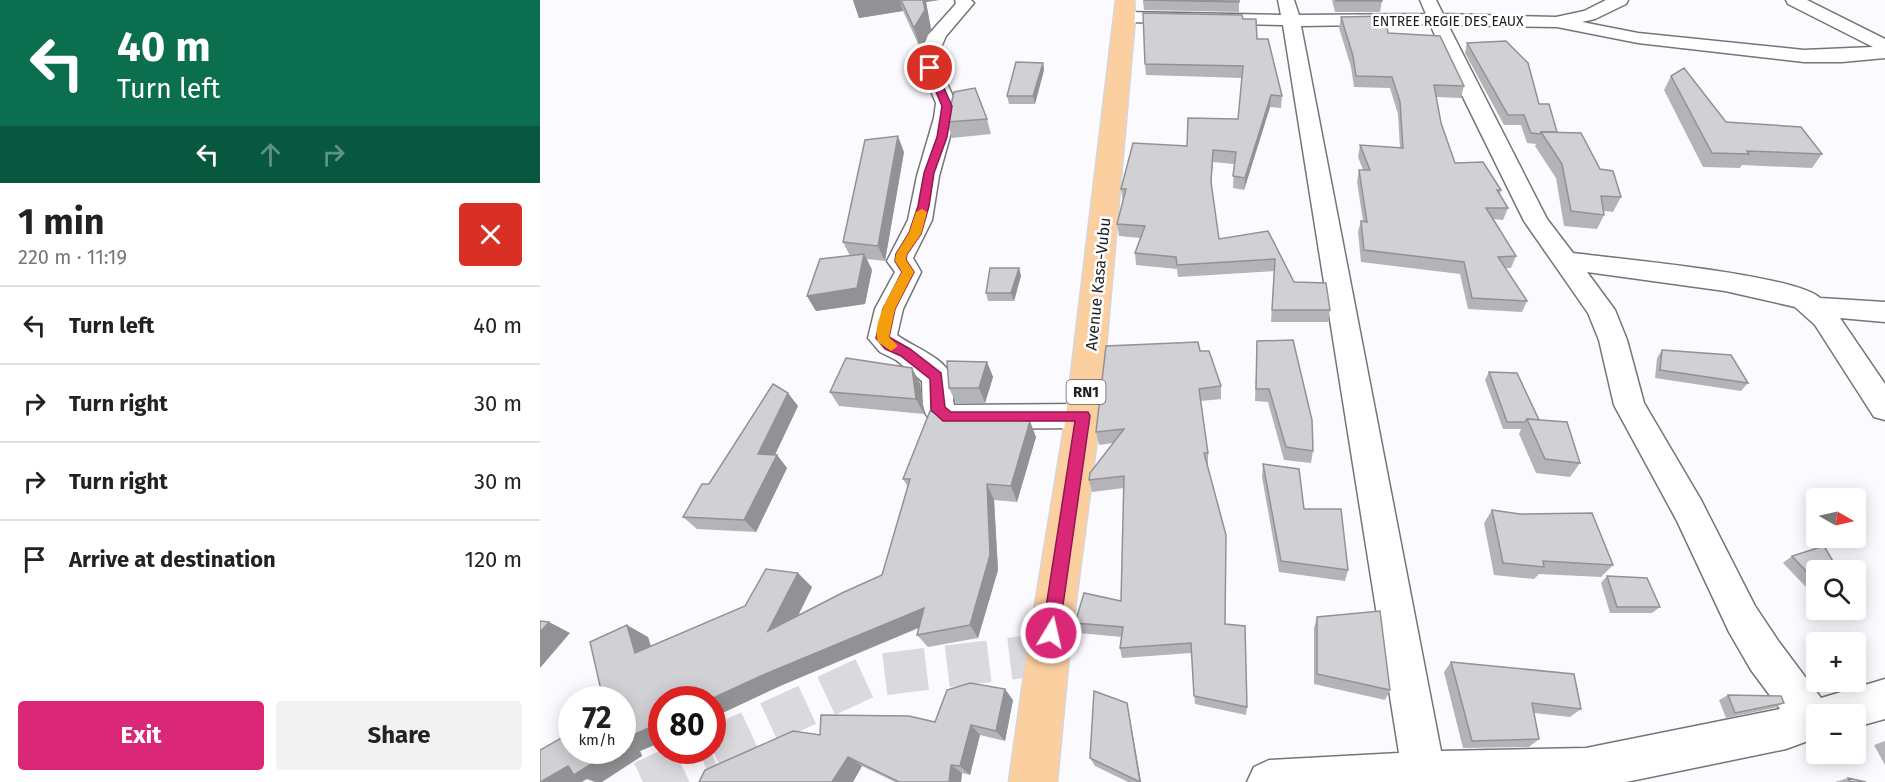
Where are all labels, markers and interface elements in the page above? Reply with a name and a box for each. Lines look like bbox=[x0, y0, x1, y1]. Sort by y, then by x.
street label: ENTREE REGIE DES EAUX bbox=[1372, 13, 1524, 30]
text: 40 m bbox=[117, 22, 211, 72]
icon: left bbox=[18, 24, 96, 102]
pin bbox=[904, 42, 955, 93]
icon: arrive bbox=[913, 51, 946, 84]
text: Turn left bbox=[117, 73, 220, 105]
icon: left bbox=[191, 138, 224, 171]
icon: ahead bbox=[254, 138, 287, 171]
icon: right bbox=[317, 138, 350, 171]
text: 1 min bbox=[18, 200, 105, 244]
button: close bbox=[459, 203, 522, 266]
street label: Avenue Kasa-Vubu bbox=[1082, 216, 1114, 352]
text: 220 m · 11:19 bbox=[18, 245, 127, 269]
icon: left bbox=[18, 309, 51, 342]
text: Turn left bbox=[69, 312, 154, 339]
text: 40 m bbox=[473, 312, 522, 339]
road number: RN1 bbox=[1066, 380, 1106, 404]
icon: right bbox=[18, 387, 51, 420]
text: Turn right bbox=[69, 390, 168, 417]
text: 30 m bbox=[474, 390, 522, 417]
icon: right bbox=[18, 465, 51, 498]
text: Turn right bbox=[69, 468, 168, 495]
text: 30 m bbox=[474, 468, 522, 495]
north arrow bbox=[1806, 488, 1866, 548]
map controls bbox=[1806, 488, 1866, 764]
icon: arrive bbox=[18, 543, 51, 576]
text: Arrive at destination bbox=[69, 546, 276, 573]
text: 120 m bbox=[465, 546, 522, 573]
button: search bbox=[1806, 560, 1866, 620]
position arrow bbox=[1019, 601, 1083, 665]
button: + bbox=[1806, 632, 1866, 692]
speed limit sign: 80 bbox=[648, 686, 726, 764]
text: 72 bbox=[582, 700, 612, 736]
button: Exit bbox=[18, 701, 264, 770]
button: Share bbox=[276, 701, 522, 770]
button: − bbox=[1806, 704, 1866, 764]
text: km/h bbox=[578, 731, 616, 749]

